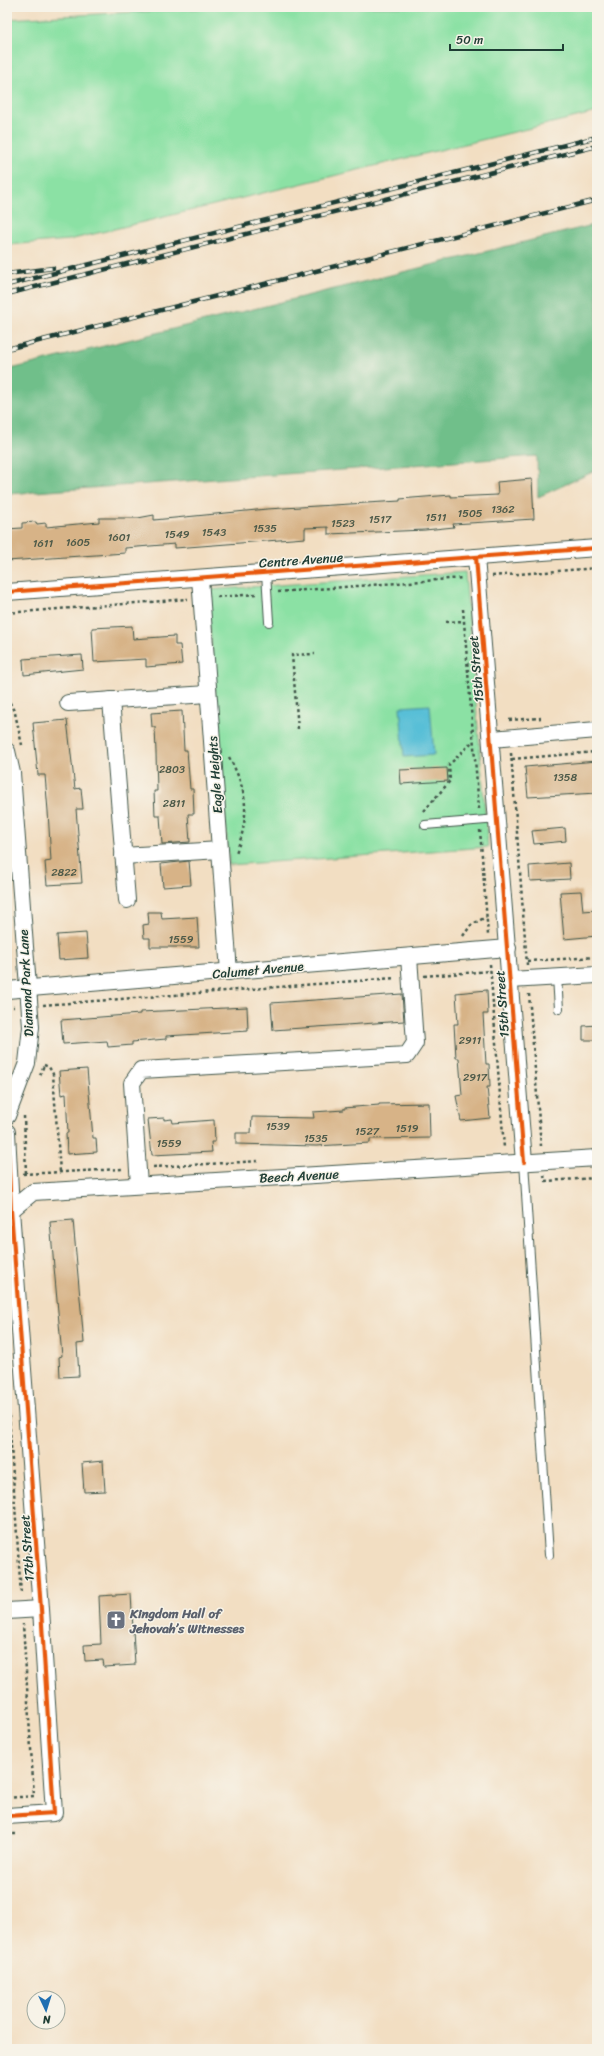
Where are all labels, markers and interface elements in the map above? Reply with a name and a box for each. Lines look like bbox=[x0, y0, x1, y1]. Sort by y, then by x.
scale bar bbox=[450, 26, 563, 52]
text: 50 m bbox=[456, 29, 483, 51]
house number: 1362 bbox=[491, 500, 515, 519]
house number: 1505 bbox=[457, 504, 483, 523]
house number: 1511 bbox=[426, 508, 447, 527]
house number: 1517 bbox=[369, 510, 392, 529]
house number: 1523 bbox=[331, 514, 355, 533]
house number: 1535 bbox=[253, 519, 277, 538]
house number: 1543 bbox=[202, 523, 226, 542]
house number: 1549 bbox=[164, 525, 190, 544]
house number: 1601 bbox=[108, 528, 131, 547]
house number: 1605 bbox=[66, 533, 91, 552]
house number: 1611 bbox=[33, 534, 53, 553]
street label: Centre Avenue bbox=[258, 546, 344, 574]
street label: 15th Street bbox=[462, 634, 490, 703]
street label: Eagle Heights bbox=[201, 735, 229, 814]
house number: 2803 bbox=[159, 760, 185, 779]
house number: 1358 bbox=[553, 768, 577, 787]
house number: 2811 bbox=[163, 794, 185, 813]
house number: 2822 bbox=[51, 863, 77, 882]
street label: Diamond Park Lane bbox=[12, 929, 40, 1037]
house number: 1559 bbox=[169, 930, 194, 949]
street label: Calumet Avenue bbox=[211, 955, 305, 985]
street label: 15th Street bbox=[488, 969, 516, 1038]
house number: 2911 bbox=[459, 1031, 482, 1050]
house number: 2917 bbox=[463, 1068, 488, 1087]
house number: 1539 bbox=[266, 1117, 290, 1136]
house number: 1519 bbox=[396, 1119, 419, 1138]
house number: 1527 bbox=[355, 1122, 380, 1141]
house number: 1535 bbox=[304, 1129, 328, 1148]
house number: 1559 bbox=[157, 1134, 182, 1153]
street label: Beech Avenue bbox=[259, 1162, 340, 1190]
street label: 17th Street bbox=[13, 1514, 41, 1582]
place label: Kingdom Hall of Jehovah’s Witnesses bbox=[129, 1602, 245, 1640]
church icon: Kingdom Hall of Jehovah’s Witnesses bbox=[105, 1609, 127, 1631]
north arrow bbox=[26, 1990, 66, 2030]
text: N bbox=[42, 2010, 52, 2029]

